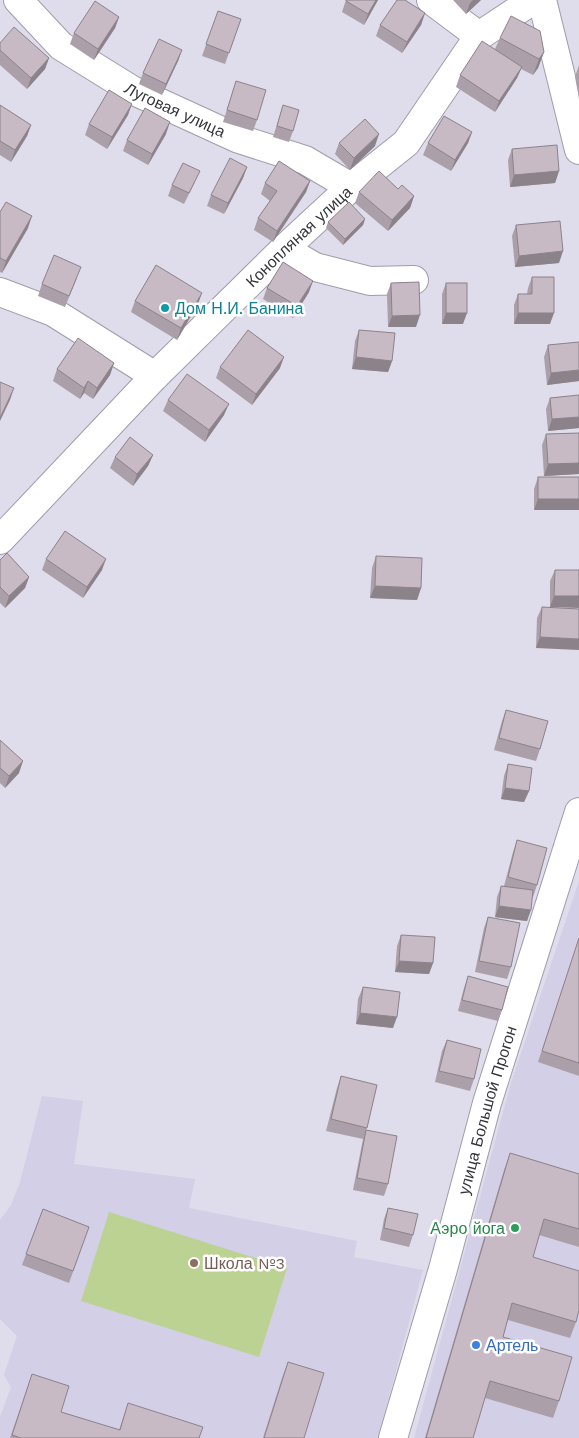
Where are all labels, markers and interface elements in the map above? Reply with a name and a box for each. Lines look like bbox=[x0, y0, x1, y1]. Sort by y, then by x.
street label: Луговая улица bbox=[121, 79, 228, 141]
street label: Конопляная улица bbox=[242, 182, 356, 291]
place label: Дом Н.И. Банина bbox=[175, 299, 303, 318]
marker: Дом Н.И. Банина bbox=[159, 302, 171, 314]
street label: улица Большой Прогон bbox=[454, 1024, 521, 1197]
place label: Аэро йога bbox=[430, 1219, 505, 1238]
marker: Аэро йога bbox=[509, 1222, 521, 1234]
place label: Школа №3 bbox=[204, 1254, 285, 1273]
marker: Школа №3 bbox=[188, 1257, 200, 1269]
place label: Артель bbox=[486, 1336, 538, 1355]
marker: Артель bbox=[470, 1339, 482, 1351]

